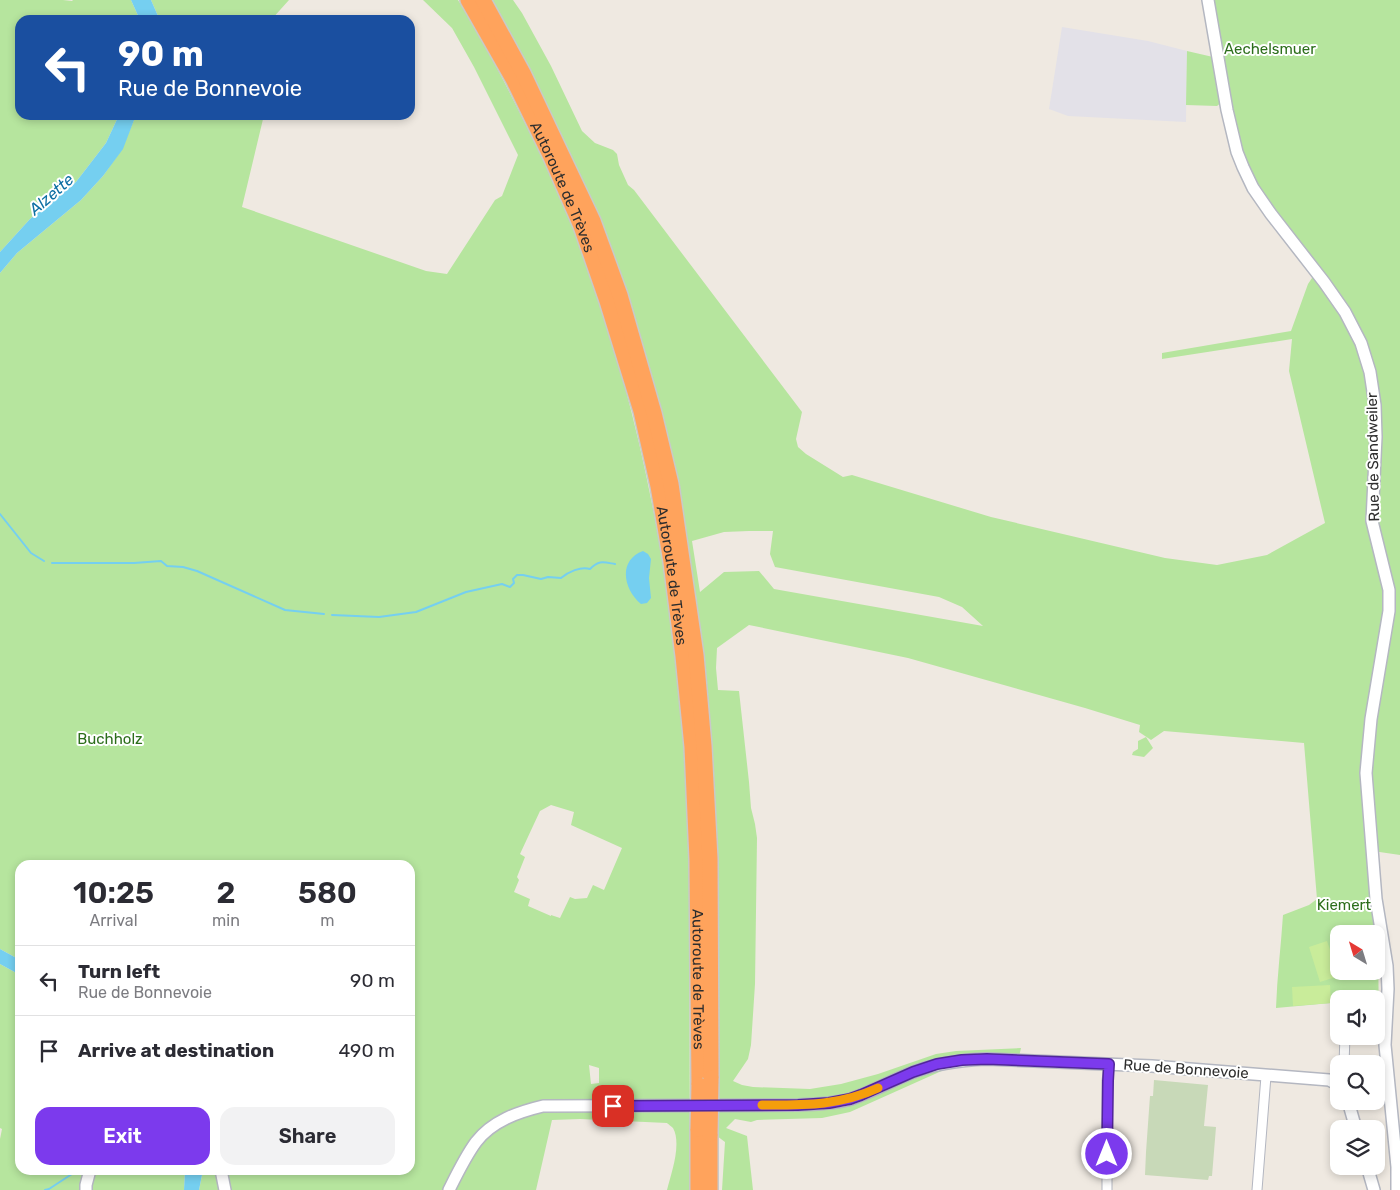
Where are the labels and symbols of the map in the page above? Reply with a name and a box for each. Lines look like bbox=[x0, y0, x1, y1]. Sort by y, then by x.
park label: Aechelsmuer bbox=[1224, 40, 1316, 58]
street label: Autoroute de Trèves bbox=[526, 119, 599, 255]
water label: Alzette bbox=[24, 170, 78, 220]
street label: Rue de Sandweiler bbox=[1363, 392, 1383, 522]
street label: Autoroute de Trèves bbox=[653, 505, 691, 647]
park label: Buchholz bbox=[77, 730, 143, 748]
park label: Kiemert bbox=[1317, 896, 1371, 914]
street label: Autoroute de Trèves bbox=[688, 909, 708, 1050]
north arrow bbox=[1330, 925, 1385, 980]
street label: Rue de Bonnevoie bbox=[1123, 1056, 1249, 1082]
pin bbox=[592, 1085, 634, 1127]
position arrow bbox=[1080, 1127, 1132, 1179]

